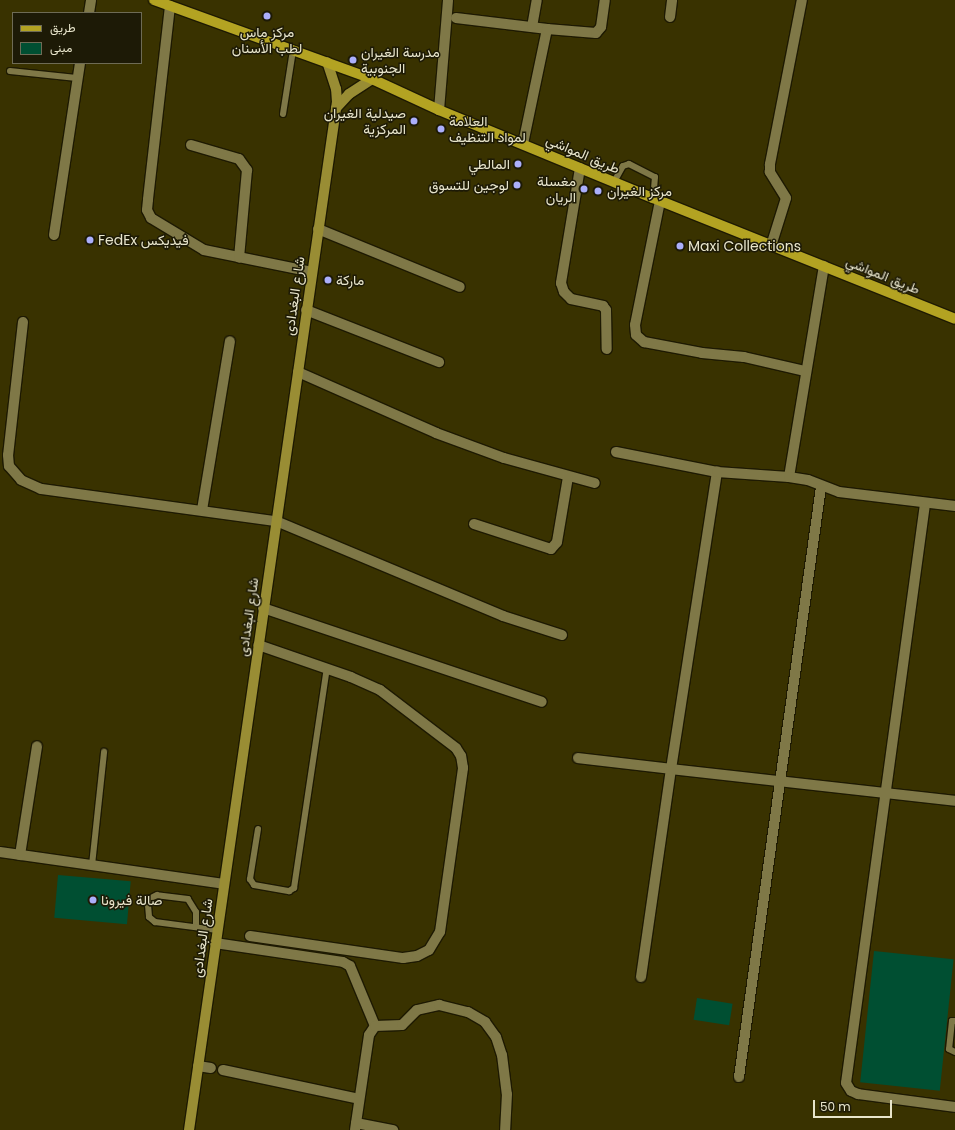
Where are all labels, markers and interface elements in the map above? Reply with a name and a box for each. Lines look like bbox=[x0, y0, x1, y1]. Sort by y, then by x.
marker: مركز ماس لطب الأسنان bbox=[261, 10, 273, 22]
legend bbox=[12, 12, 142, 64]
text: طريق bbox=[50, 19, 75, 36]
place label: مركز ماس لطب الأسنان bbox=[232, 24, 302, 56]
text: مبنى bbox=[50, 39, 72, 56]
place label: مدرسة الغيران الجنوبية bbox=[361, 44, 440, 76]
marker: مدرسة الغيران الجنوبية bbox=[348, 55, 358, 65]
place label: صيدلية الغيران المركزية bbox=[324, 105, 406, 138]
place label: العلامة لمواد التنظيف bbox=[449, 113, 526, 146]
marker: صيدلية الغيران المركزية bbox=[409, 116, 419, 126]
marker: العلامة لمواد التنظيف bbox=[436, 124, 446, 134]
street label: طريق المواشي bbox=[544, 131, 622, 177]
place label: المالطي bbox=[468, 156, 510, 172]
marker: المالطي bbox=[513, 159, 523, 169]
place label: مغسلة الريان bbox=[537, 173, 576, 206]
place label: لوجين للتسوق bbox=[429, 177, 509, 193]
marker: لوجين للتسوق bbox=[512, 180, 522, 190]
place label: مركز الغيران bbox=[607, 183, 672, 199]
marker: مغسلة الريان bbox=[579, 184, 589, 194]
marker: مركز الغيران bbox=[592, 185, 604, 197]
place label: FedEx فيديكس bbox=[98, 232, 189, 248]
marker: FedEx فيديكس bbox=[85, 235, 95, 245]
place label: Maxi Collections bbox=[688, 238, 801, 254]
marker: Maxi Collections bbox=[675, 241, 685, 251]
street label: طريق المواشي bbox=[844, 253, 922, 297]
street label: شارع البغدادى bbox=[280, 256, 308, 336]
place label: ماركة bbox=[336, 272, 364, 288]
marker: ماركة bbox=[323, 275, 333, 285]
street label: شارع البغدادى bbox=[234, 577, 262, 657]
place label: صالة فيرونا bbox=[101, 892, 162, 908]
marker: صالة فيرونا bbox=[88, 895, 98, 905]
street label: شارع البغدادى bbox=[188, 898, 216, 978]
scale bar bbox=[815, 1092, 894, 1118]
text: 50 m bbox=[820, 1098, 851, 1115]

